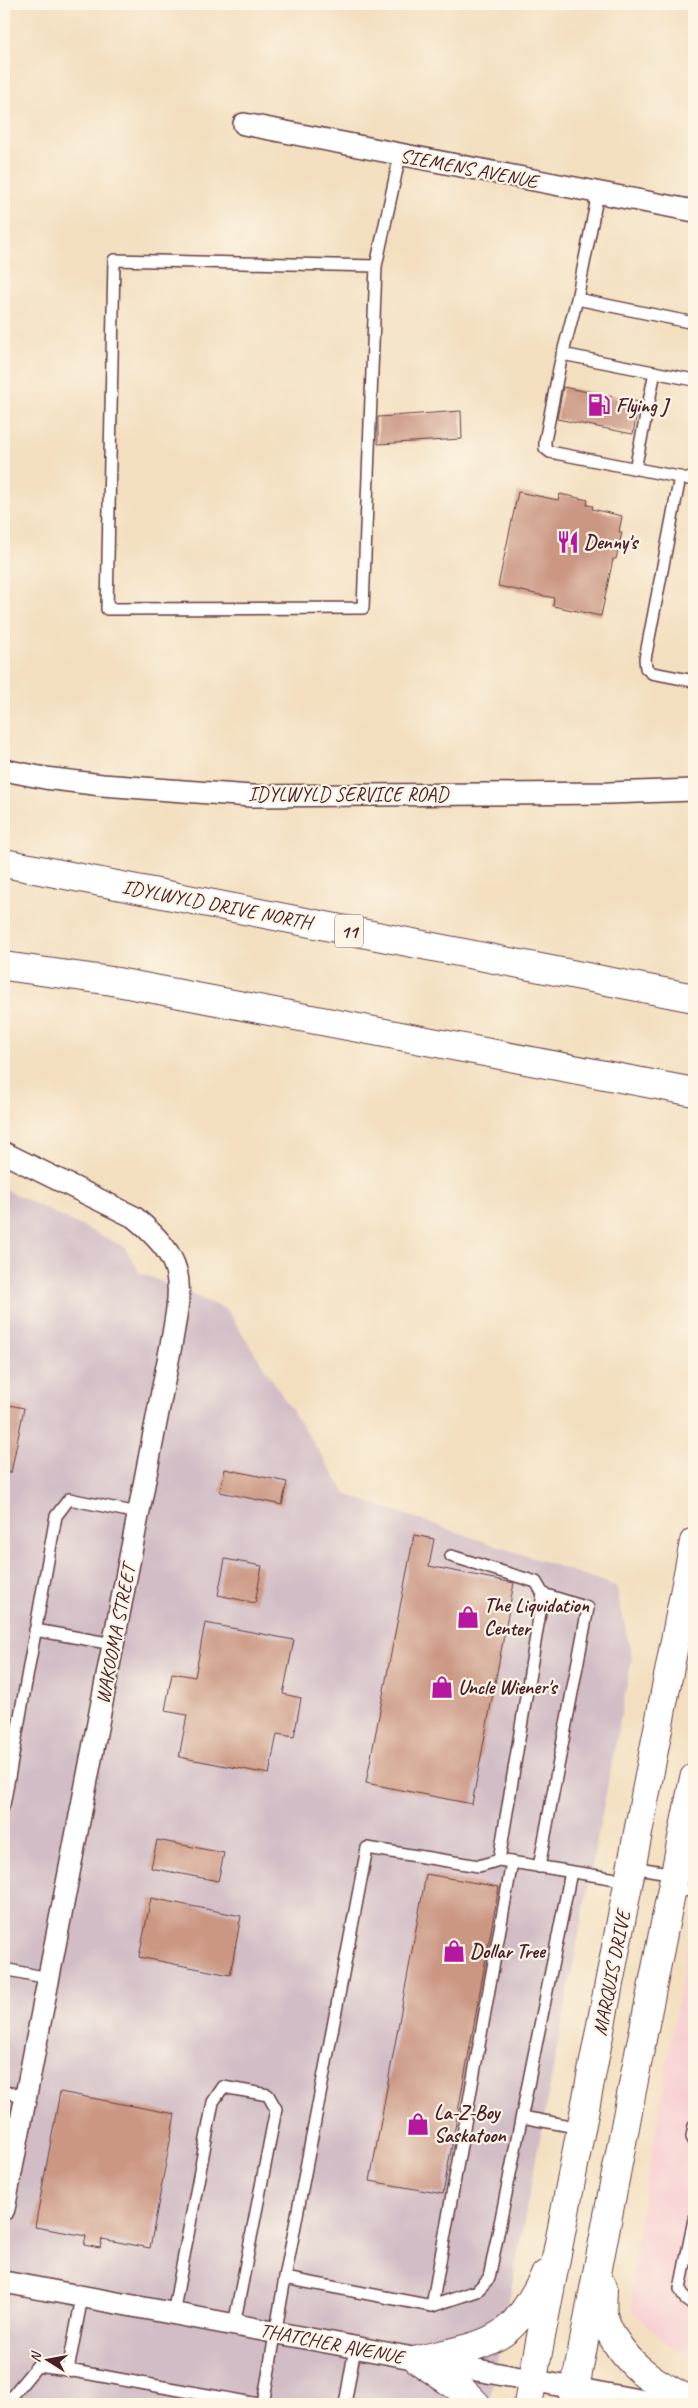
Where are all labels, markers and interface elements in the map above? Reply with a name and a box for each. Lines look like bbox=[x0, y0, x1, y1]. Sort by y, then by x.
street label: SIEMENS AVENUE bbox=[398, 143, 542, 195]
fuel station icon: Flying J bbox=[586, 392, 612, 418]
place label: Flying J bbox=[616, 393, 671, 419]
restaurant icon: Denny's bbox=[555, 529, 581, 555]
place label: Denny's bbox=[584, 530, 639, 555]
street label: IDYLWYLD SERVICE ROAD bbox=[248, 782, 449, 807]
street label: IDYLWYLD DRIVE NORTH bbox=[120, 874, 316, 936]
road number: 11 bbox=[335, 914, 363, 948]
street label: WAKOOMA STREET bbox=[90, 1559, 142, 1706]
place label: The Liquidation Center bbox=[484, 1593, 590, 1641]
shop icon: The Liquidation Center bbox=[455, 1604, 481, 1630]
shop icon: Uncle Wiener's bbox=[429, 1674, 455, 1700]
place label: Uncle Wiener's bbox=[458, 1675, 558, 1700]
street label: MARQUIS DRIVE bbox=[587, 1905, 636, 2038]
shop icon: Dollar Tree bbox=[441, 1938, 467, 1964]
place label: Dollar Tree bbox=[470, 1939, 547, 1964]
place label: La-Z-Boy Saskatoon bbox=[434, 2100, 506, 2148]
shop icon: La-Z-Boy Saskatoon bbox=[405, 2111, 431, 2137]
street label: THATCHER AVENUE bbox=[258, 2317, 409, 2370]
north arrow bbox=[22, 2336, 72, 2386]
text: N bbox=[27, 2349, 45, 2363]

